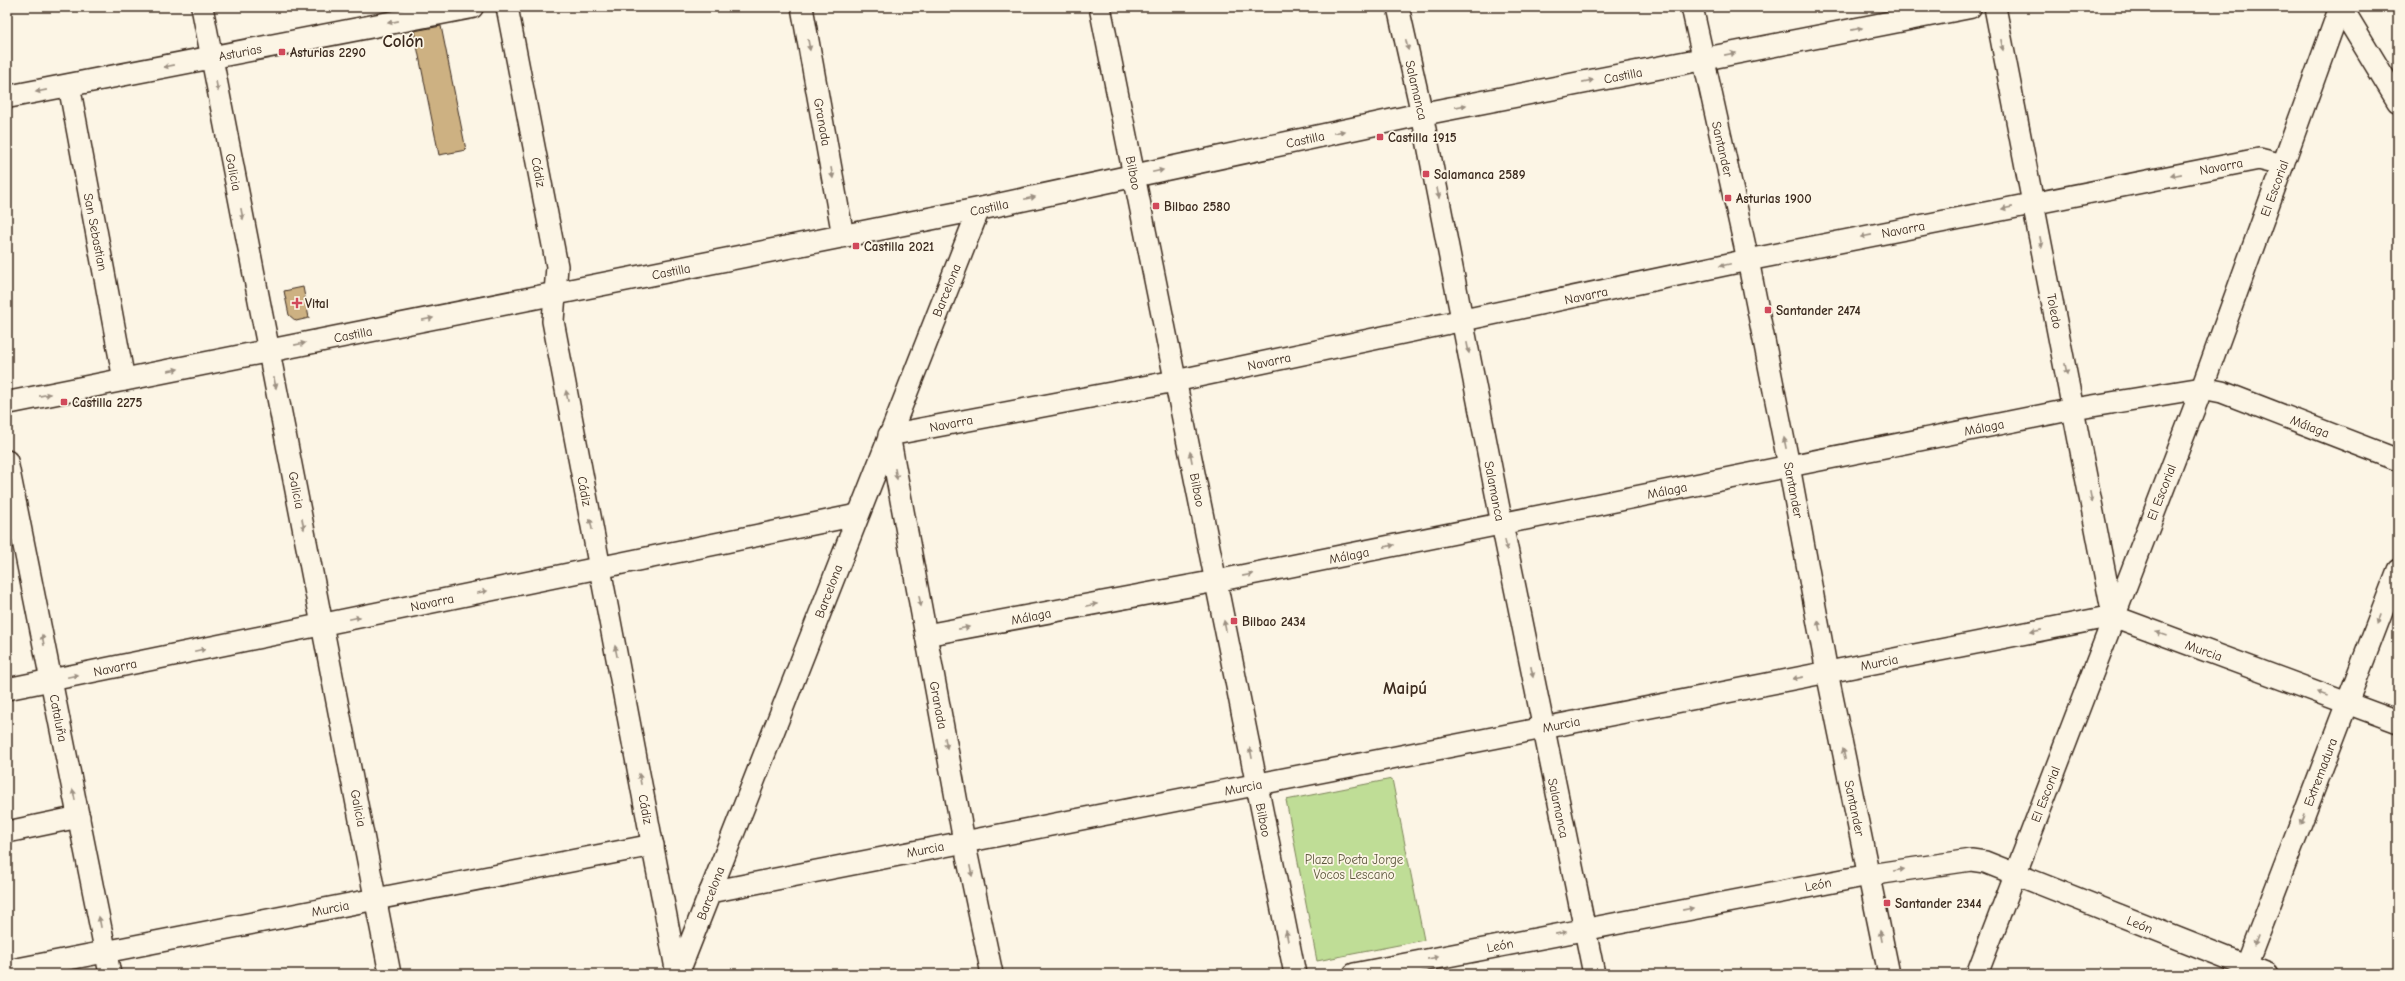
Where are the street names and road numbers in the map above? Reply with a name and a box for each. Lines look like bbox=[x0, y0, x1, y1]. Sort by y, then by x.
street label: Asturias bbox=[217, 41, 263, 64]
street label: Salamanca bbox=[1402, 59, 1431, 122]
street label: Castilla bbox=[1602, 64, 1644, 87]
street label: Granada bbox=[811, 97, 834, 147]
street label: Santander bbox=[1709, 120, 1736, 179]
street label: Castilla bbox=[1284, 128, 1326, 151]
street label: Galicia bbox=[223, 152, 244, 192]
street label: Bilbao bbox=[1123, 155, 1144, 192]
street label: Navarra bbox=[2198, 155, 2244, 178]
street label: Cádiz bbox=[528, 156, 549, 189]
street label: El Escorial bbox=[2257, 158, 2292, 218]
street label: San Sebastian bbox=[81, 192, 110, 272]
street label: Castilla bbox=[968, 196, 1010, 219]
street label: Navarra bbox=[1880, 218, 1926, 241]
street label: Castilla bbox=[650, 260, 692, 283]
street label: Barcelona bbox=[929, 261, 964, 319]
street label: Navarra bbox=[1563, 284, 1609, 307]
street label: Toledo bbox=[2044, 292, 2065, 330]
street label: Castilla bbox=[332, 323, 374, 346]
street label: Navarra bbox=[1246, 350, 1292, 373]
street label: Navarra bbox=[928, 412, 974, 435]
street label: Málaga bbox=[2288, 412, 2332, 441]
street label: Málaga bbox=[1963, 416, 2006, 439]
street label: Salamanca bbox=[1481, 460, 1508, 522]
street label: Santander bbox=[1781, 461, 1806, 520]
street label: El Escorial bbox=[2144, 462, 2179, 522]
street label: Galicia bbox=[286, 470, 307, 510]
street label: Bilbao bbox=[1187, 472, 1208, 509]
street label: Cádiz bbox=[574, 475, 595, 508]
street label: Málaga bbox=[1646, 479, 1689, 502]
street label: Málaga bbox=[1328, 544, 1371, 567]
street label: Barcelona bbox=[811, 562, 845, 620]
street label: Navarra bbox=[409, 591, 455, 614]
street label: Málaga bbox=[1010, 605, 1053, 628]
street label: Murcia bbox=[2183, 637, 2224, 664]
street label: Murcia bbox=[1859, 651, 1899, 674]
street label: Navarra bbox=[92, 656, 138, 679]
street label: Granada bbox=[927, 680, 950, 730]
street label: Cataluña bbox=[47, 693, 70, 743]
street label: Murcia bbox=[1541, 713, 1581, 736]
street label: Extremadura bbox=[2301, 736, 2340, 808]
street label: El Escorial bbox=[2028, 764, 2063, 824]
street label: Murcia bbox=[1223, 776, 1263, 799]
street label: Salamanca bbox=[1545, 777, 1572, 840]
street label: Santander bbox=[1841, 779, 1868, 838]
street label: Galicia bbox=[348, 788, 369, 828]
street label: Cádiz bbox=[635, 793, 656, 826]
street label: Bilbao bbox=[1253, 802, 1274, 839]
street label: Murcia bbox=[905, 838, 945, 861]
street label: Barcelona bbox=[693, 864, 727, 922]
street label: León bbox=[1803, 875, 1833, 894]
street label: Murcia bbox=[310, 897, 350, 920]
street label: León bbox=[2125, 912, 2155, 936]
street label: León bbox=[1485, 936, 1515, 955]

